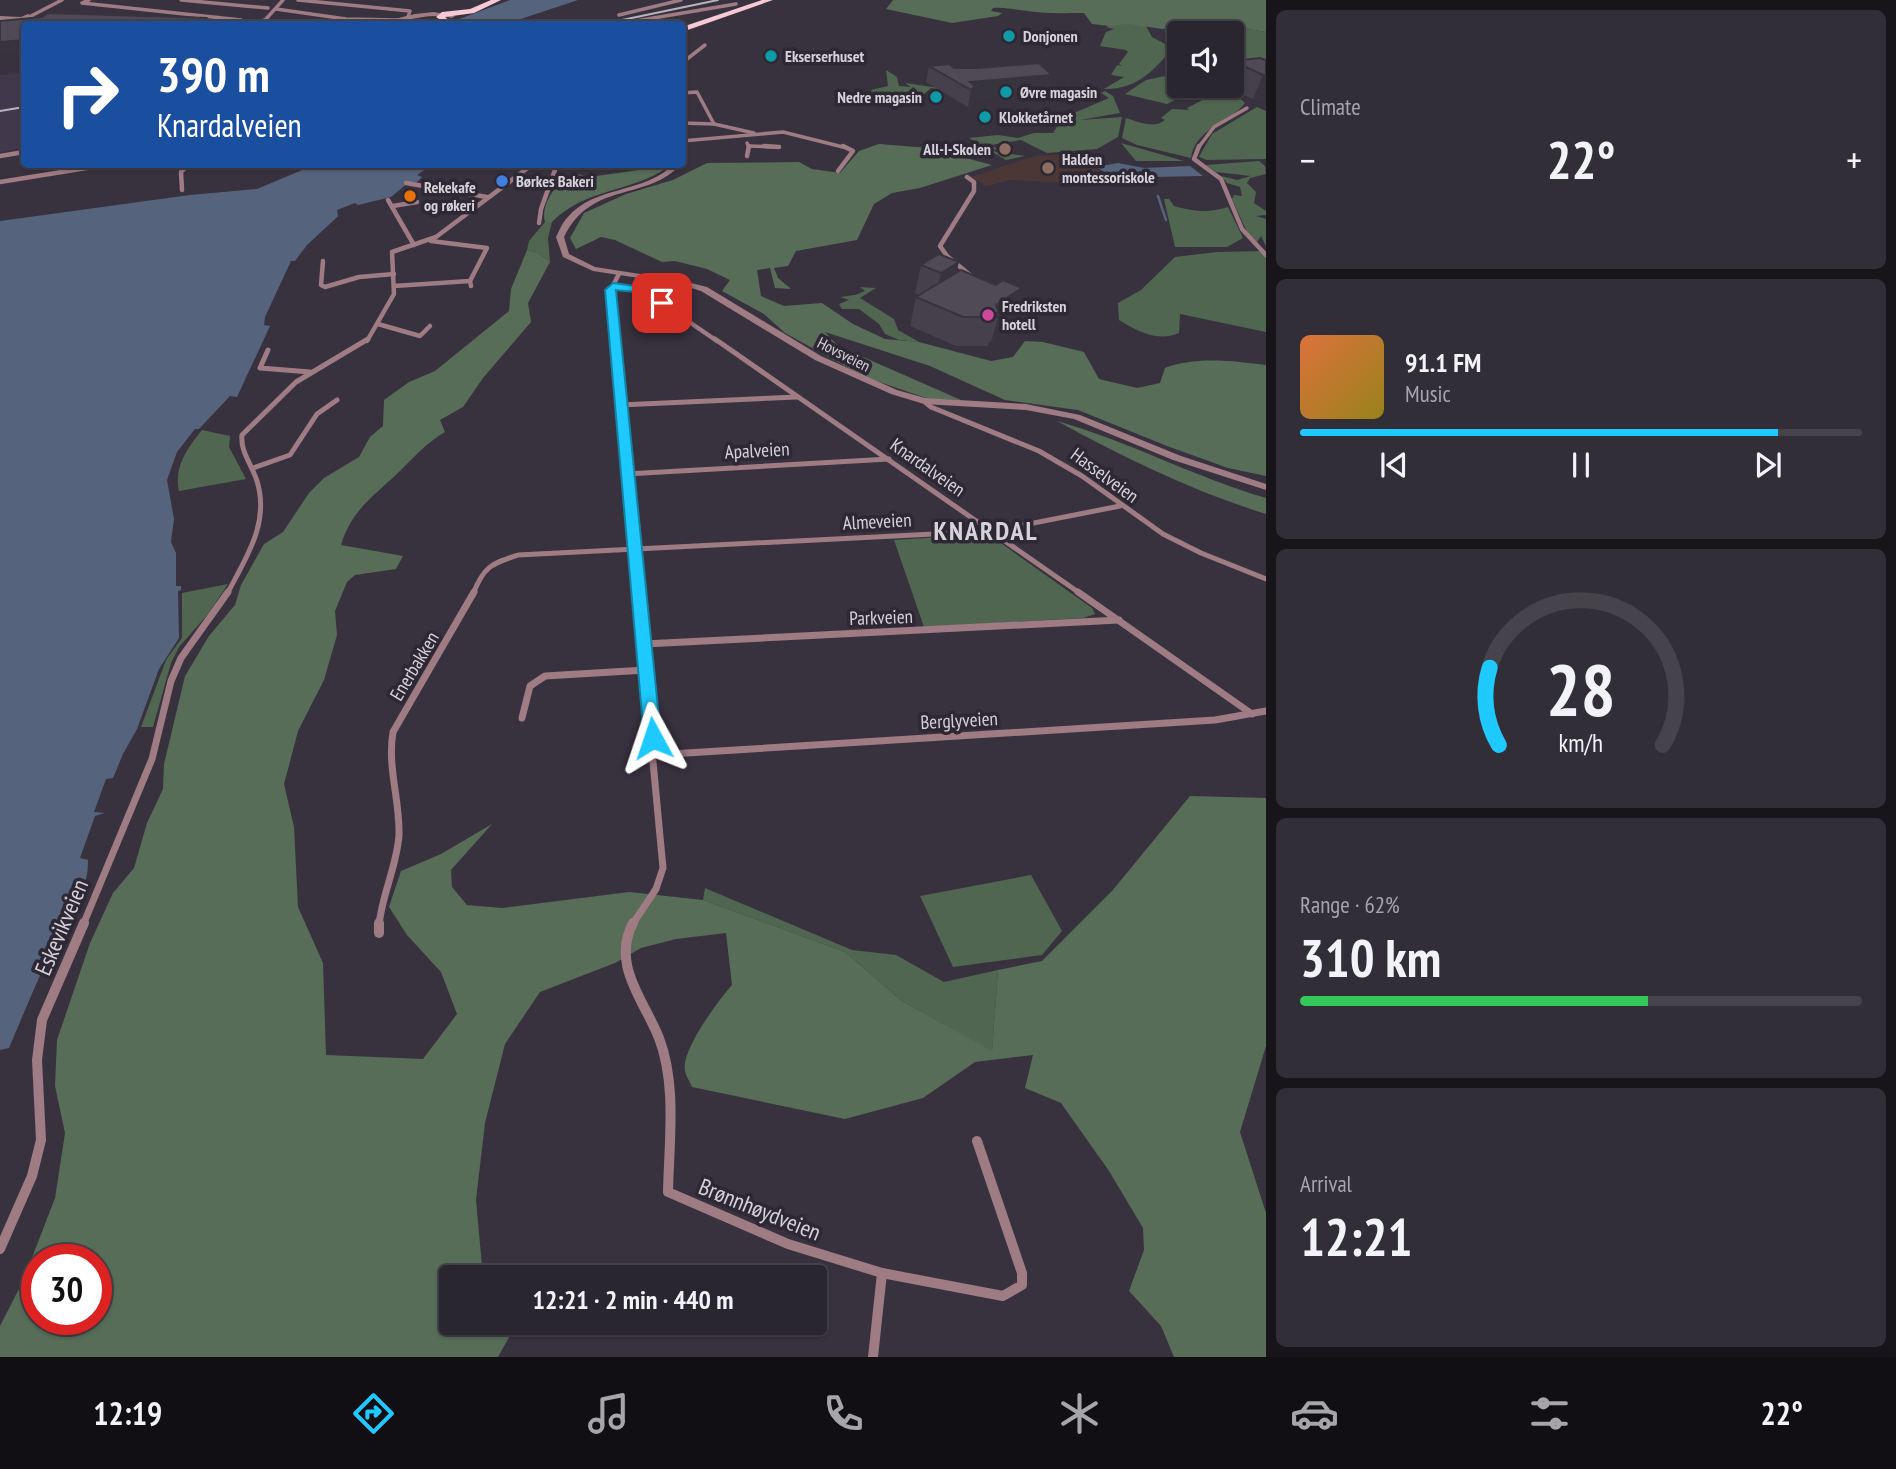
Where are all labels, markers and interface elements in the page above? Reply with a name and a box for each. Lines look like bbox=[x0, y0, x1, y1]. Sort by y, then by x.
map controls bbox=[1167, 21, 1244, 98]
button: sound bbox=[1167, 21, 1244, 98]
place label: Donjonen bbox=[1023, 26, 1078, 46]
marker: Donjonen bbox=[1001, 28, 1017, 44]
text: 390 m bbox=[157, 42, 270, 106]
place label: Ekserserhuset bbox=[785, 46, 865, 66]
marker: Ekserserhuset bbox=[763, 48, 779, 64]
icon: right bbox=[42, 49, 133, 140]
place label: Øvre magasin bbox=[1020, 82, 1097, 102]
marker: Øvre magasin bbox=[998, 84, 1014, 100]
place label: Nedre magasin bbox=[837, 87, 922, 107]
marker: Nedre magasin bbox=[928, 89, 944, 105]
text: Climate bbox=[1300, 92, 1361, 121]
text: Knardalveien bbox=[157, 104, 302, 146]
place label: Klokketårnet bbox=[999, 107, 1073, 127]
marker: Klokketårnet bbox=[977, 109, 993, 125]
text: 22° bbox=[1547, 126, 1615, 193]
text: − bbox=[1300, 135, 1316, 184]
text: + bbox=[1846, 135, 1862, 184]
place label: All-I-Skolen bbox=[922, 139, 991, 159]
marker: All-I-Skolen bbox=[997, 141, 1013, 157]
place label: Halden montessoriskole bbox=[1062, 149, 1155, 187]
marker: Halden montessoriskole bbox=[1040, 160, 1056, 176]
place label: Børkes Bakeri bbox=[516, 171, 594, 191]
marker: Børkes Bakeri bbox=[494, 173, 510, 189]
place label: Rekekafe og røkeri bbox=[424, 177, 476, 215]
marker: Rekekafe og røkeri bbox=[402, 188, 418, 204]
pin bbox=[632, 273, 692, 333]
icon: arrive bbox=[643, 284, 681, 322]
place label: Fredriksten hotell bbox=[1002, 296, 1067, 334]
marker: Fredriksten hotell bbox=[980, 307, 996, 323]
street label: Hovsveien bbox=[814, 332, 874, 376]
text: 91.1 FM bbox=[1405, 346, 1481, 379]
text: Music bbox=[1405, 379, 1451, 408]
street label: Knardalveien bbox=[886, 433, 970, 501]
street label: Apalveien bbox=[724, 436, 790, 464]
street label: Hasselveien bbox=[1066, 442, 1144, 508]
icon: previous bbox=[1375, 446, 1413, 484]
icon: pause bbox=[1562, 446, 1600, 484]
icon: next bbox=[1749, 446, 1787, 484]
street label: Almeveien bbox=[842, 507, 912, 535]
district label: KNARDAL bbox=[934, 514, 1038, 547]
street label: Parkveien bbox=[849, 604, 913, 630]
street label: Enerbakken bbox=[384, 627, 444, 705]
text: 28 bbox=[1546, 641, 1616, 735]
position arrow bbox=[616, 701, 690, 775]
street label: Berglyveien bbox=[920, 706, 998, 734]
text: km/h bbox=[1559, 726, 1603, 758]
street label: Eskevikveien bbox=[28, 875, 94, 979]
text: Range · 62% bbox=[1300, 890, 1400, 919]
text: 310 km bbox=[1300, 924, 1441, 991]
text: Arrival bbox=[1300, 1169, 1352, 1198]
street label: Brønnhøydveien bbox=[695, 1171, 825, 1247]
text: 12:21 bbox=[1300, 1203, 1412, 1270]
speed limit sign: 30 bbox=[21, 1244, 112, 1335]
text: 12:21 · 2 min · 440 m bbox=[533, 1283, 733, 1316]
icon: directions bbox=[349, 1389, 398, 1438]
icon: music bbox=[584, 1389, 633, 1438]
icon: phone bbox=[819, 1389, 868, 1438]
icon: climate bbox=[1055, 1389, 1104, 1438]
icon: car bbox=[1290, 1389, 1339, 1438]
icon: filters bbox=[1525, 1389, 1574, 1438]
text: 12:19 bbox=[93, 1392, 162, 1434]
text: 22° bbox=[1761, 1392, 1803, 1434]

